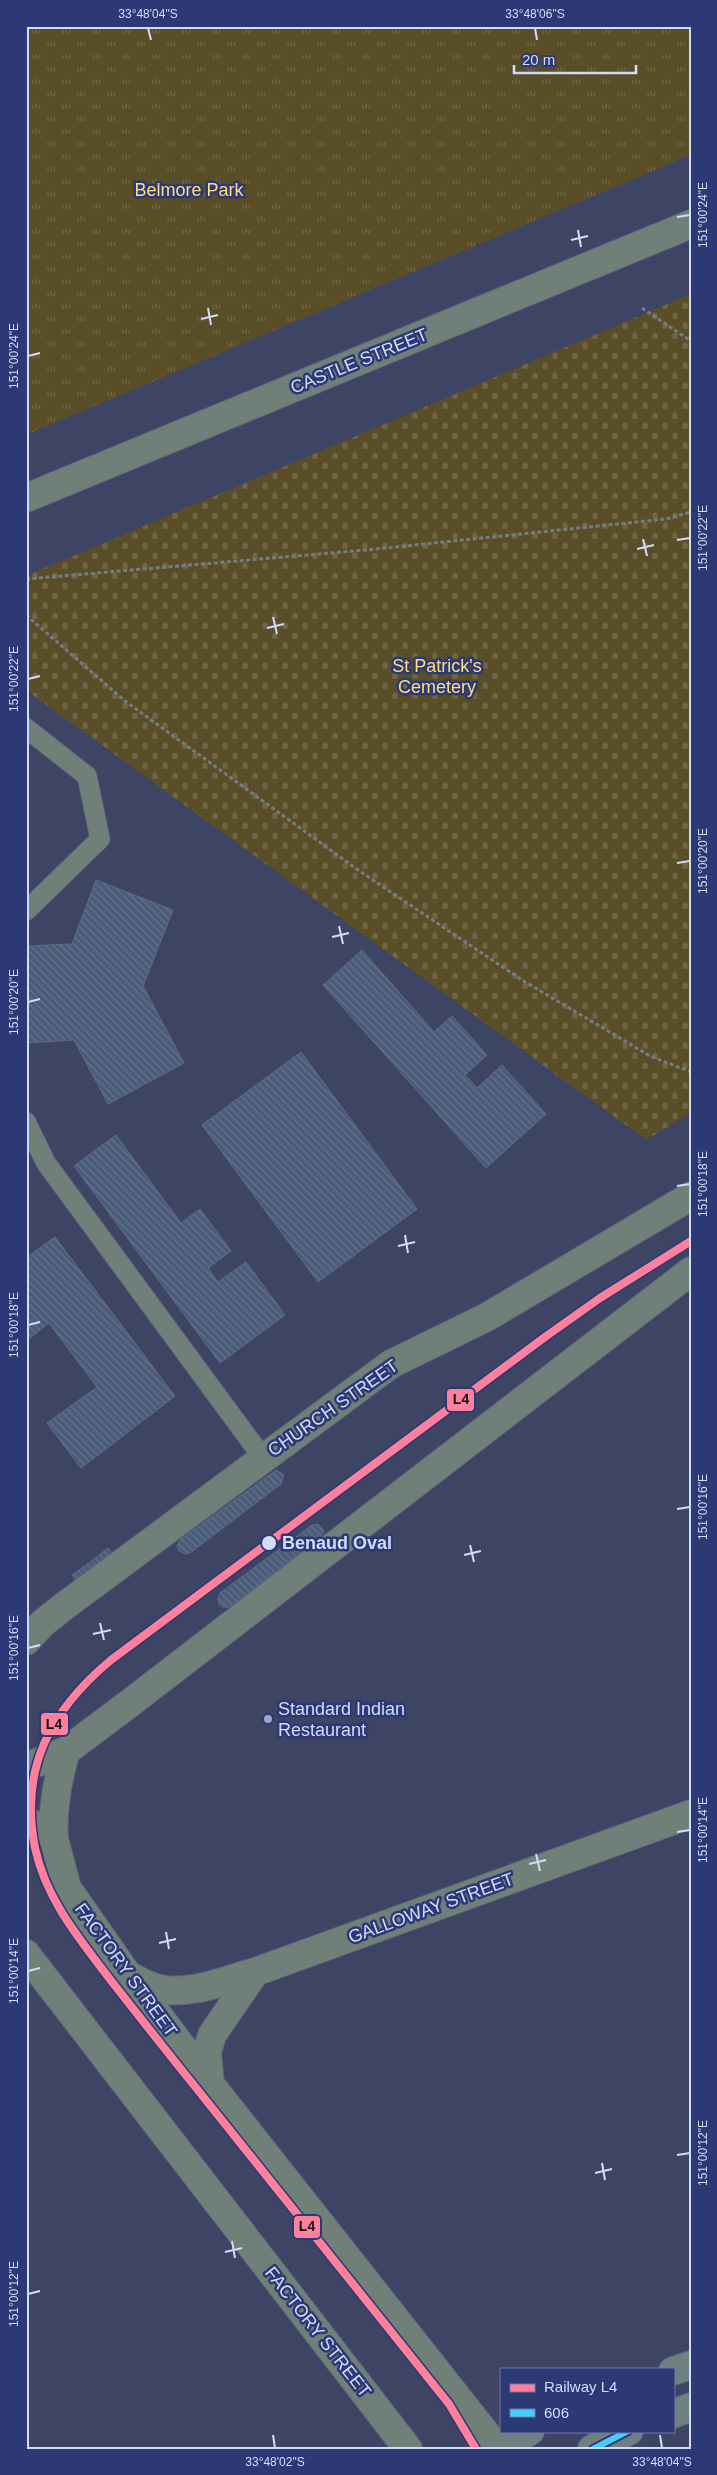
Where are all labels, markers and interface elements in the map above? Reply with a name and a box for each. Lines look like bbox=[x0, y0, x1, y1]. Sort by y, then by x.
text: 33°48'04"S bbox=[118, 7, 178, 21]
text: 33°48'06"S bbox=[505, 7, 565, 21]
scale bar bbox=[514, 42, 637, 74]
text: 20 m bbox=[522, 51, 555, 68]
park label: Belmore Park bbox=[134, 180, 245, 200]
text: 151°00'24"E bbox=[696, 182, 710, 248]
text: 151°00'24"E bbox=[7, 323, 21, 389]
street label: CASTLE STREET bbox=[288, 324, 430, 398]
text: 151°00'22"E bbox=[696, 505, 710, 571]
text: 151°00'22"E bbox=[7, 646, 21, 712]
park label: St Patrick's Cemetery bbox=[392, 656, 482, 697]
text: 151°00'20"E bbox=[696, 828, 710, 894]
text: 151°00'20"E bbox=[7, 969, 21, 1035]
text: 151°00'18"E bbox=[696, 1151, 710, 1217]
text: 151°00'18"E bbox=[7, 1292, 21, 1358]
street label: CHURCH STREET bbox=[264, 1356, 402, 1460]
line badge: L4 bbox=[446, 1388, 475, 1412]
text: L4 bbox=[453, 1391, 469, 1407]
text: 151°00'16"E bbox=[696, 1474, 710, 1540]
place label: Benaud Oval bbox=[282, 1533, 392, 1553]
marker: Benaud Oval bbox=[260, 1534, 278, 1552]
text: 151°00'16"E bbox=[7, 1615, 21, 1681]
place label: Standard Indian Restaurant bbox=[278, 1699, 405, 1740]
line badge: L4 bbox=[40, 1712, 69, 1736]
marker: Standard Indian Restaurant bbox=[262, 1713, 274, 1725]
text: L4 bbox=[46, 1716, 62, 1732]
text: 151°00'14"E bbox=[696, 1797, 710, 1863]
street label: GALLOWAY STREET bbox=[345, 1869, 517, 1947]
street label: FACTORY STREET bbox=[71, 1899, 181, 2041]
text: 151°00'14"E bbox=[7, 1938, 21, 2004]
text: 151°00'12"E bbox=[696, 2120, 710, 2186]
line badge: L4 bbox=[293, 2215, 321, 2239]
text: L4 bbox=[299, 2218, 315, 2234]
text: 151°00'12"E bbox=[7, 2261, 21, 2327]
street label: FACTORY STREET bbox=[261, 2263, 375, 2401]
legend bbox=[500, 2368, 674, 2432]
text: Railway L4 bbox=[544, 2378, 617, 2395]
text: 606 bbox=[544, 2404, 569, 2421]
text: 33°48'02"S bbox=[245, 2455, 305, 2469]
text: 33°48'04"S bbox=[632, 2455, 692, 2469]

